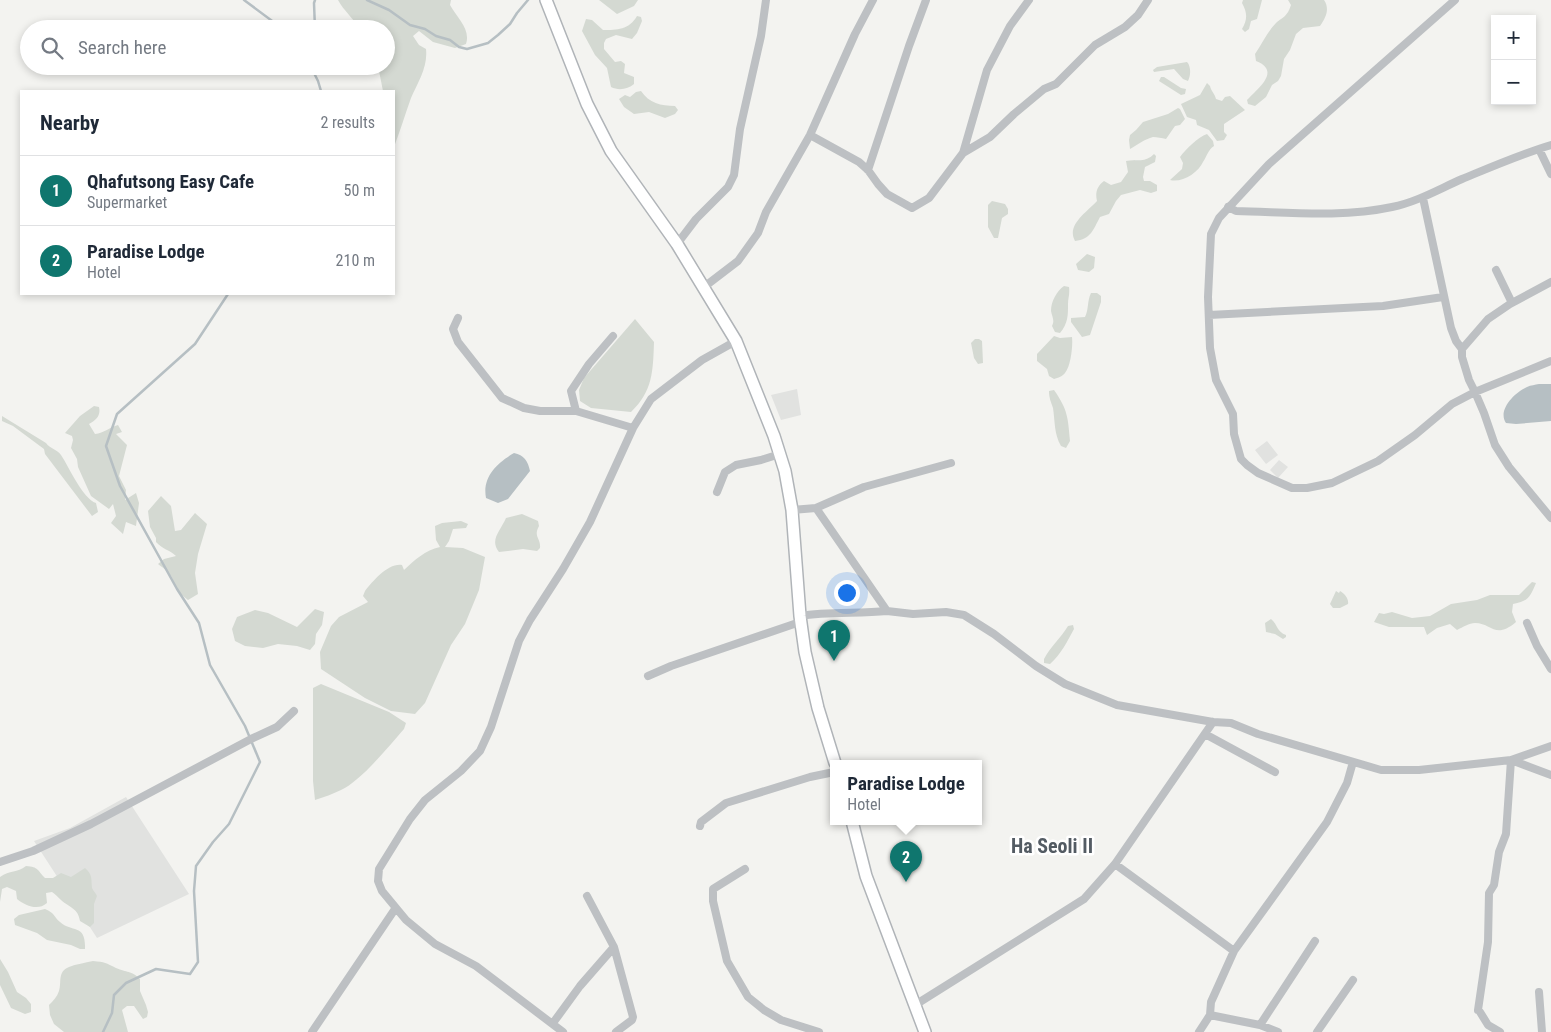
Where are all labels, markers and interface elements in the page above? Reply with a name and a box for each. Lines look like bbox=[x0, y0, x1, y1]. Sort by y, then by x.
map controls bbox=[1491, 15, 1536, 105]
button: + bbox=[1491, 15, 1536, 60]
search box bbox=[20, 20, 395, 75]
icon: search bbox=[38, 34, 66, 62]
text: Search here bbox=[78, 36, 166, 59]
button: − bbox=[1491, 60, 1536, 105]
text: Nearby bbox=[40, 111, 99, 135]
text: 2 results bbox=[320, 113, 375, 132]
text: Qhafutsong Easy Cafe bbox=[87, 170, 254, 193]
text: 1 bbox=[52, 181, 60, 200]
text: 50 m bbox=[343, 181, 375, 200]
text: Supermarket bbox=[87, 193, 167, 212]
text: Paradise Lodge bbox=[87, 240, 205, 263]
text: 2 bbox=[52, 251, 60, 270]
text: 210 m bbox=[336, 251, 375, 270]
text: Hotel bbox=[87, 263, 121, 282]
your location bbox=[834, 580, 860, 606]
pin: 1 bbox=[818, 620, 850, 661]
popup bbox=[830, 760, 982, 825]
text: Paradise Lodge bbox=[847, 772, 965, 795]
text: Hotel bbox=[847, 795, 881, 814]
district label: Ha Seoli II bbox=[1011, 834, 1093, 858]
pin: 2 bbox=[890, 841, 922, 882]

